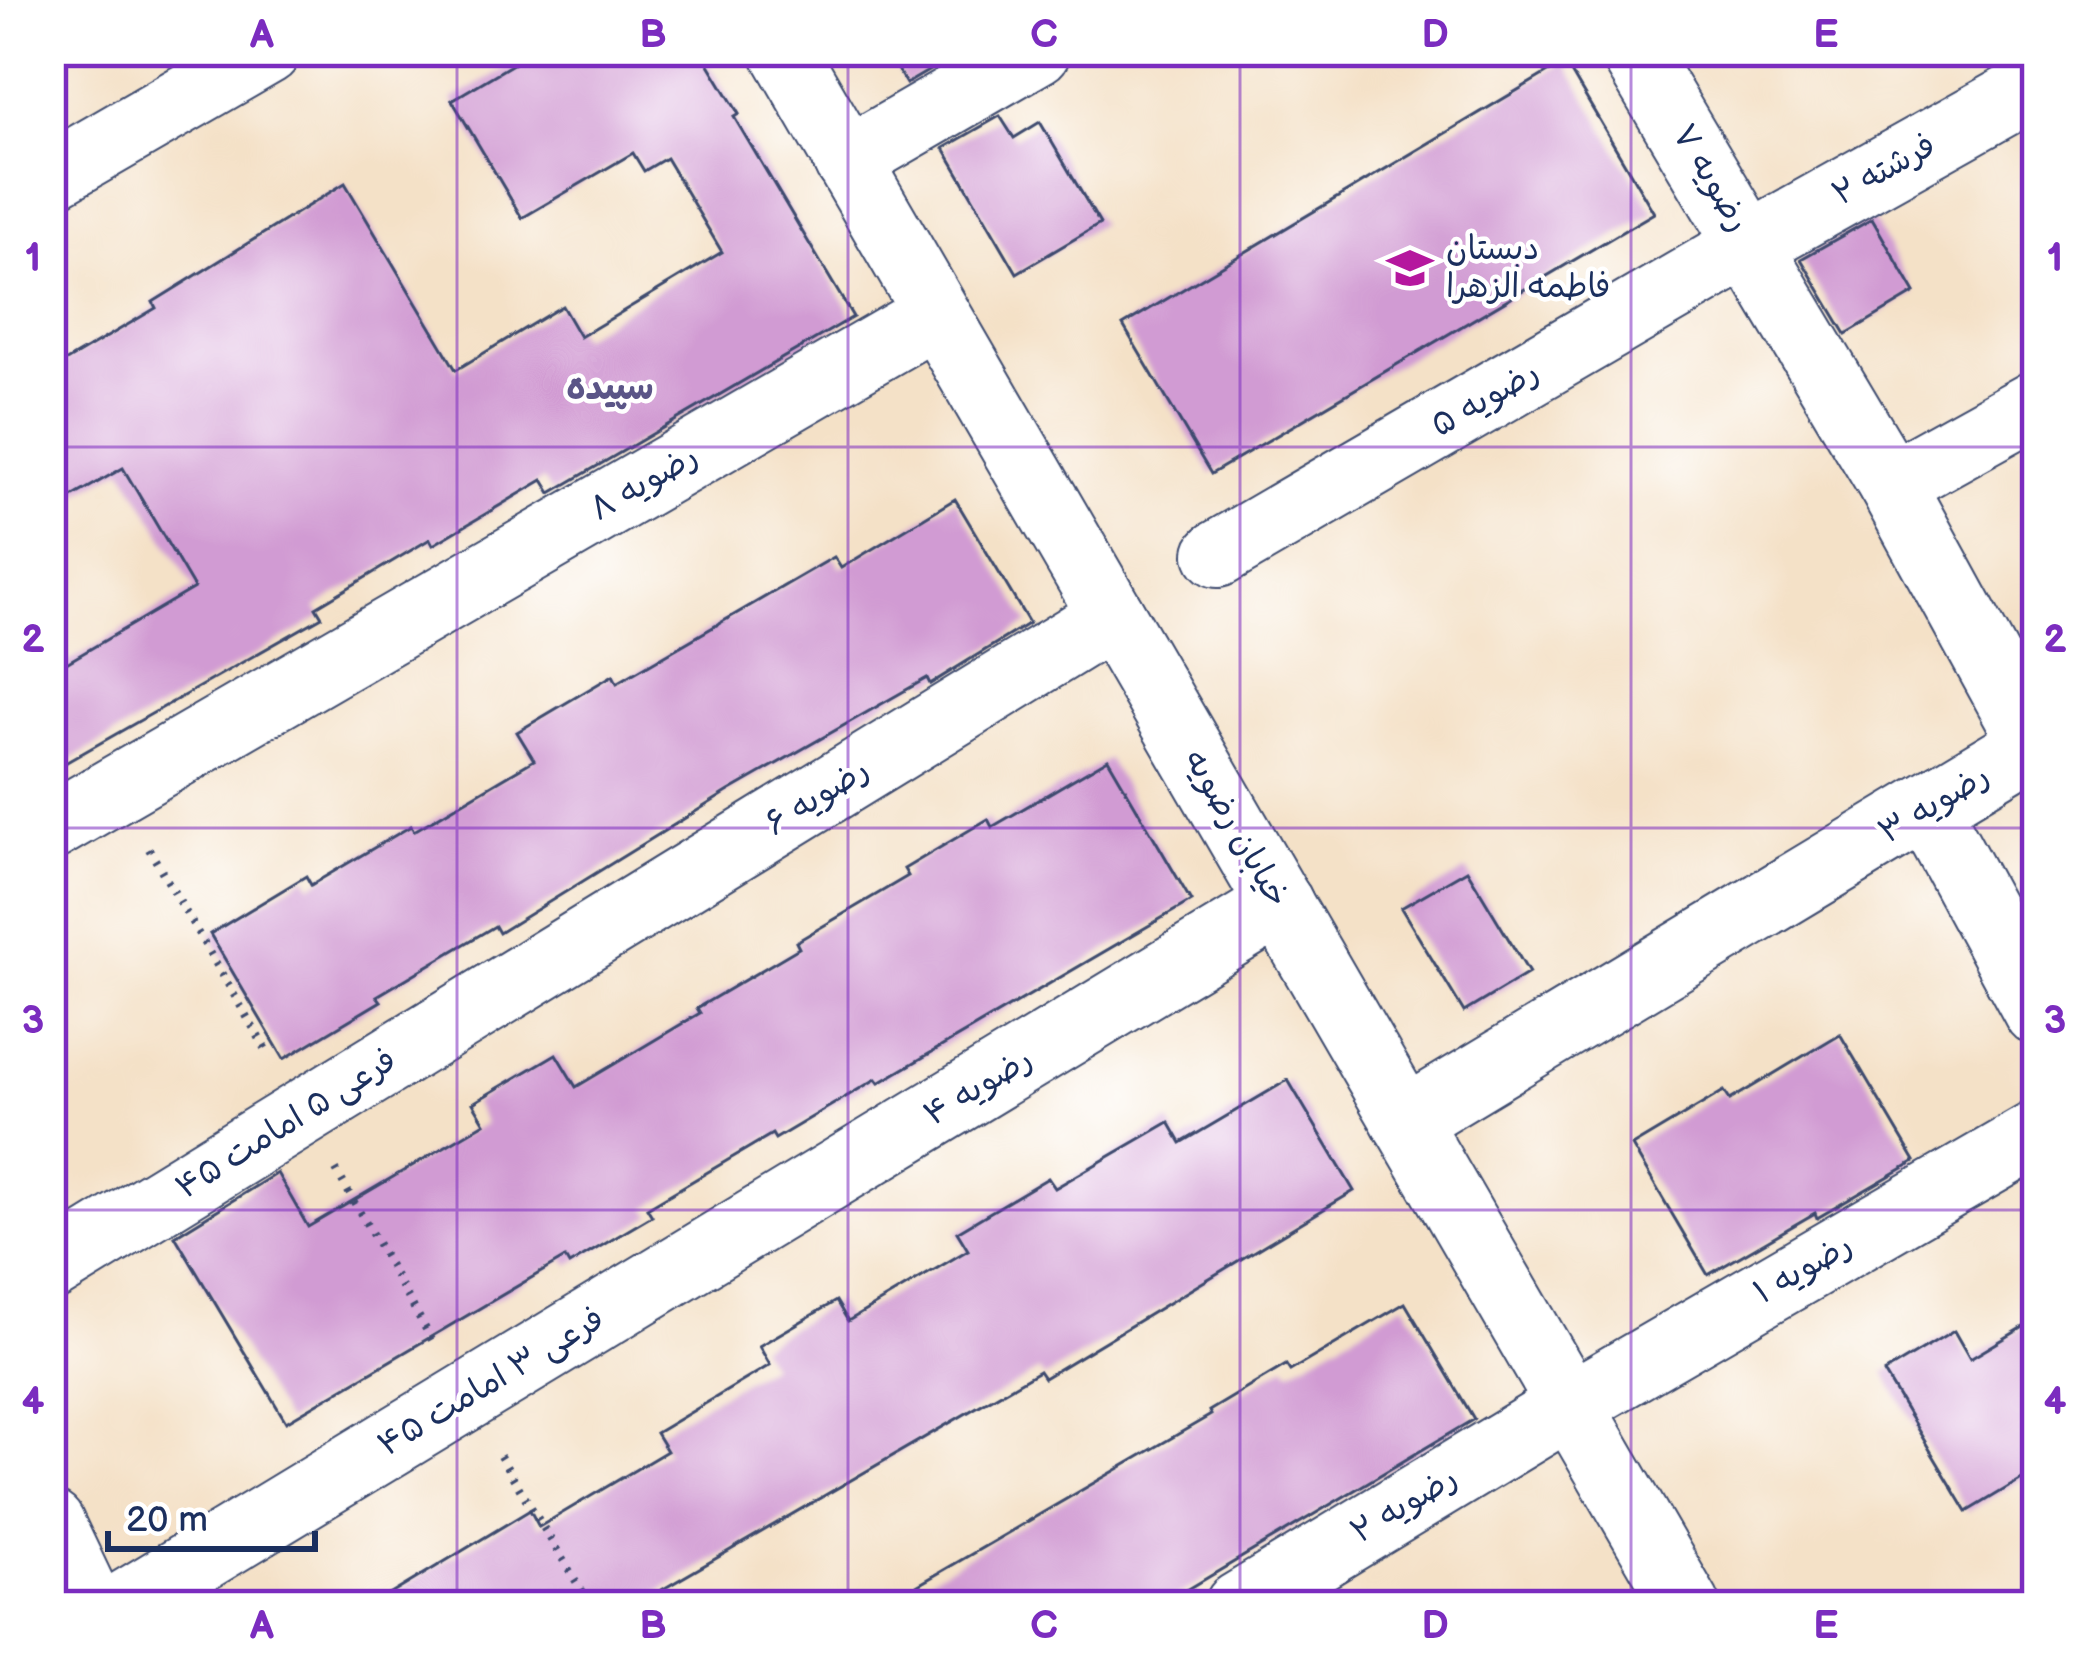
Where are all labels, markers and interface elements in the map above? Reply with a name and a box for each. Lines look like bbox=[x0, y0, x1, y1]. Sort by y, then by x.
text: A bbox=[249, 12, 274, 59]
text: B bbox=[639, 12, 667, 59]
text: C bbox=[1030, 12, 1058, 59]
text: D bbox=[1421, 12, 1449, 59]
text: E bbox=[1813, 12, 1839, 59]
street label: رضویه ۷ bbox=[1663, 117, 1759, 239]
street label: فرشته ۲ bbox=[1825, 125, 1943, 215]
place label: دبستان فاطمه الزهرا bbox=[1446, 229, 1610, 307]
text: 1 bbox=[25, 235, 41, 282]
text: 1 bbox=[2047, 235, 2063, 282]
school or university icon: دبستان فاطمه الزهرا bbox=[1385, 243, 1435, 293]
street label: رضویه ۵ bbox=[1424, 352, 1546, 446]
district label: سپیده bbox=[566, 367, 654, 410]
street label: رضویه ۸ bbox=[583, 436, 705, 530]
text: 2 bbox=[21, 617, 45, 664]
text: 2 bbox=[2043, 617, 2067, 664]
street label: خیابان رضویه bbox=[1175, 742, 1297, 914]
street label: رضویه ۶ bbox=[758, 750, 876, 844]
street label: رضویه ۳ bbox=[1872, 756, 1996, 852]
text: 3 bbox=[22, 998, 44, 1045]
text: 3 bbox=[2044, 998, 2066, 1045]
street label: رضویه ۴ bbox=[917, 1039, 1039, 1135]
street label: فرعی ۵ امامت ۴۵ bbox=[168, 1040, 404, 1208]
street label: رضویه ۱ bbox=[1747, 1225, 1859, 1313]
street label: فرعی ۳ امامت ۴۵ bbox=[371, 1299, 611, 1465]
text: 4 bbox=[22, 1379, 45, 1426]
text: 4 bbox=[2044, 1379, 2067, 1426]
street label: رضویه ۲ bbox=[1344, 1458, 1464, 1552]
scale bar bbox=[108, 1477, 315, 1551]
text: 20 m bbox=[126, 1499, 208, 1542]
text: A bbox=[249, 1603, 274, 1650]
text: B bbox=[639, 1603, 667, 1650]
text: C bbox=[1030, 1603, 1058, 1650]
text: D bbox=[1421, 1603, 1449, 1650]
text: E bbox=[1813, 1603, 1839, 1650]

